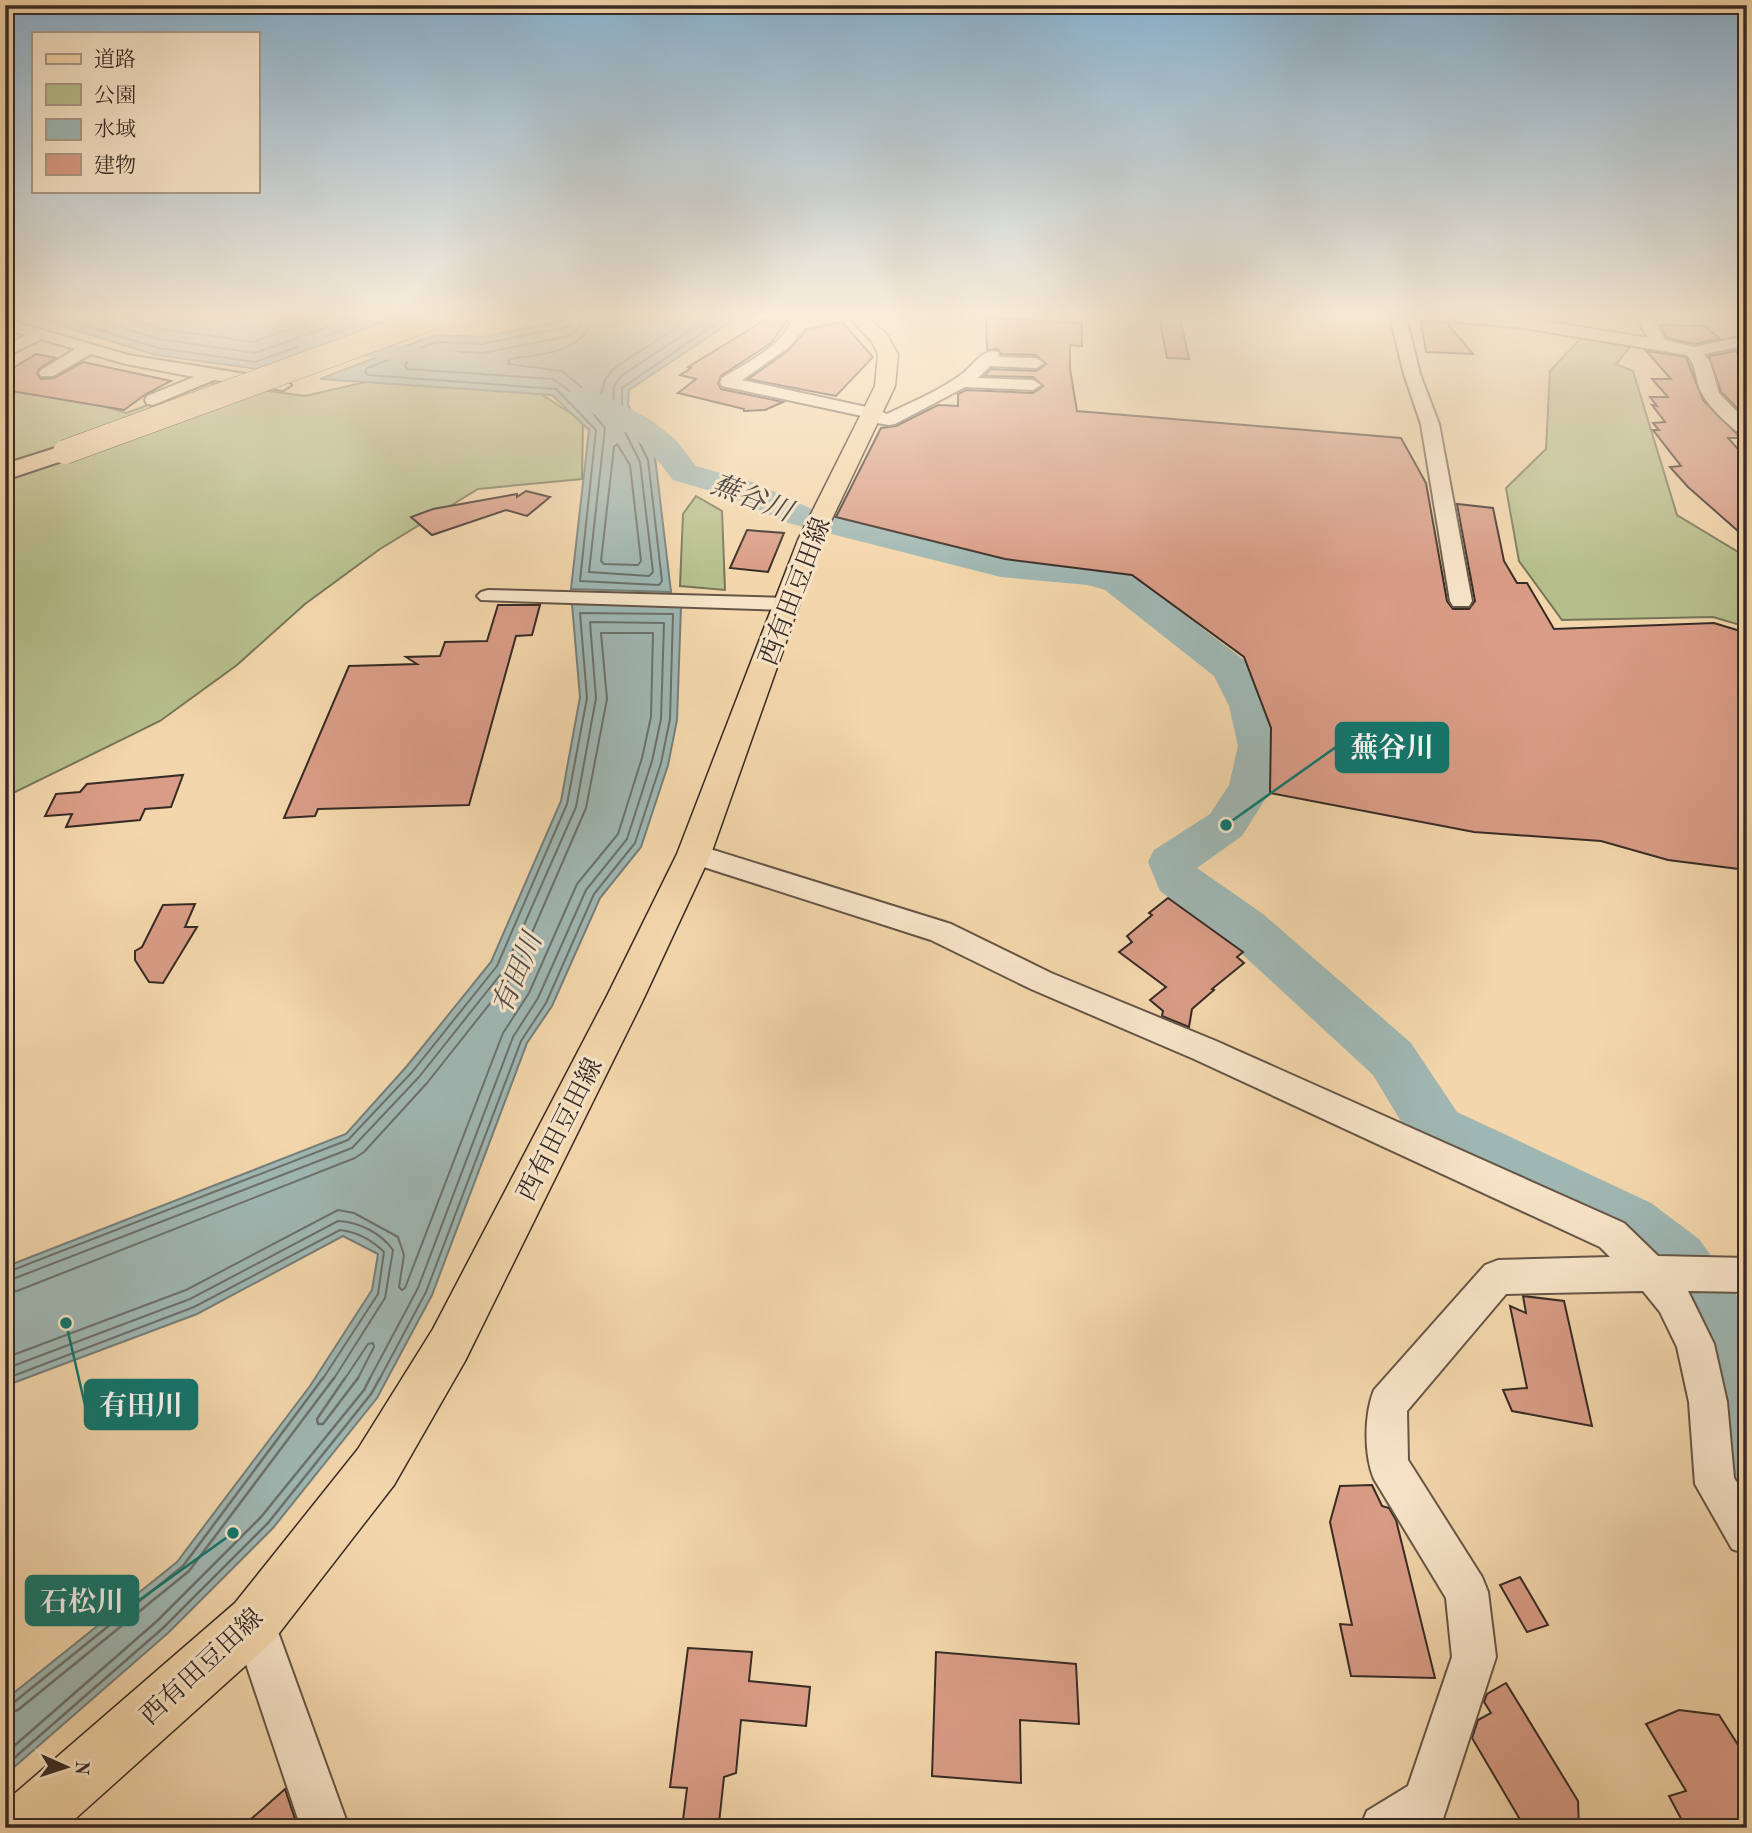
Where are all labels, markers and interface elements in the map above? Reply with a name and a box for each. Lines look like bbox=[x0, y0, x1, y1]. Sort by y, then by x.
legend bbox=[32, 32, 259, 192]
text: 道路 bbox=[94, 48, 136, 71]
text: 公園 bbox=[94, 84, 136, 107]
text: 水域 bbox=[94, 118, 136, 141]
text: 建物 bbox=[94, 154, 136, 177]
water label: 蕪谷川 bbox=[707, 469, 799, 529]
street label: 西有田豆田線 bbox=[754, 514, 836, 669]
callout: 蕪谷川 bbox=[1336, 723, 1448, 772]
text: 蕪谷川 bbox=[1350, 733, 1434, 764]
water label: 有田川 bbox=[487, 926, 549, 1018]
street label: 西有田豆田線 bbox=[512, 1054, 608, 1205]
callout: 有田川 bbox=[85, 1380, 197, 1429]
text: 有田川 bbox=[99, 1391, 183, 1422]
callout: 石松川 bbox=[26, 1576, 138, 1625]
text: 石松川 bbox=[40, 1587, 124, 1618]
street label: 西有田豆田線 bbox=[135, 1603, 268, 1730]
north arrow bbox=[32, 1731, 102, 1801]
text: N bbox=[71, 1760, 90, 1776]

